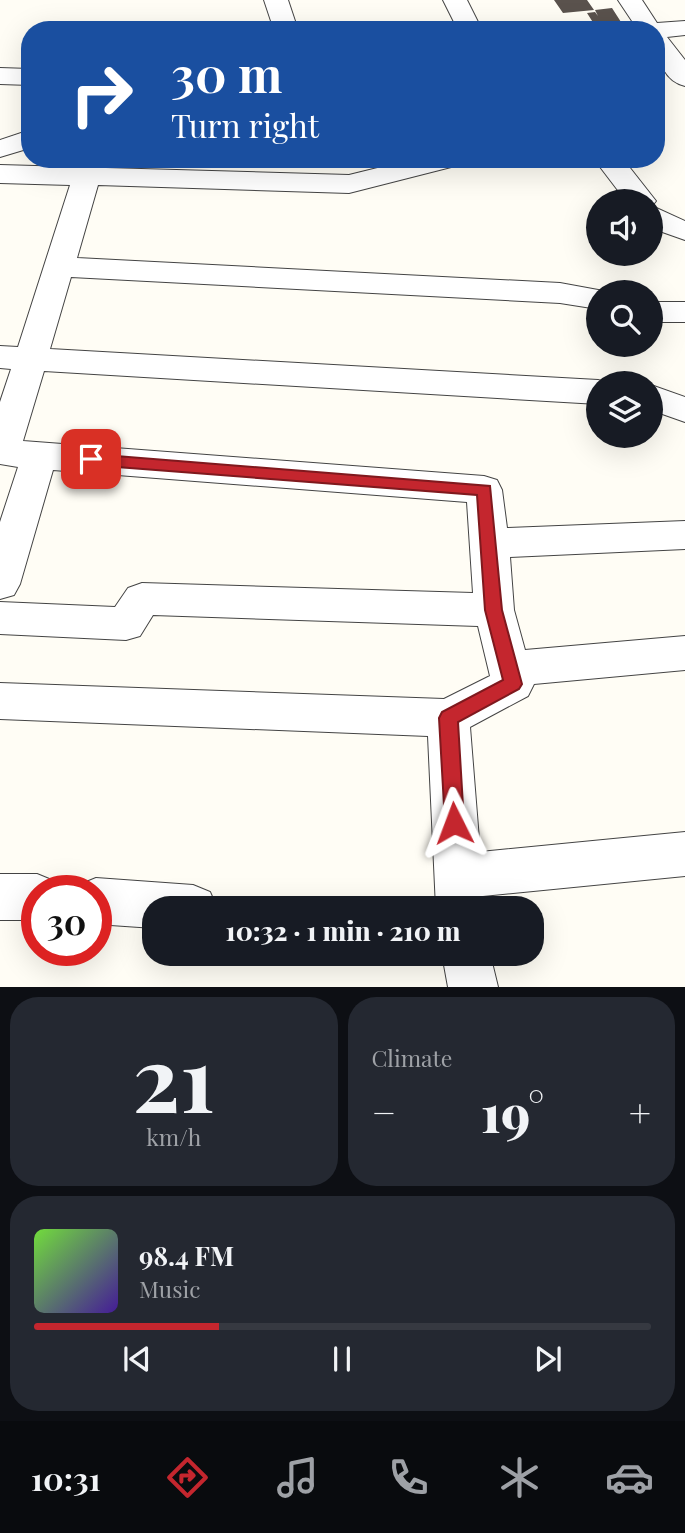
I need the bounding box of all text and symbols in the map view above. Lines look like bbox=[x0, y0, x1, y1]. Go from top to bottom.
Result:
text: 30 m bbox=[171, 40, 282, 105]
icon: right bbox=[56, 49, 147, 140]
text: Turn right bbox=[171, 103, 319, 146]
map controls bbox=[586, 189, 663, 448]
button: sound bbox=[586, 189, 663, 266]
button: search bbox=[586, 280, 663, 357]
button: layers bbox=[586, 371, 663, 448]
pin bbox=[61, 429, 121, 489]
icon: arrive bbox=[72, 440, 110, 478]
position arrow bbox=[417, 786, 491, 860]
speed limit sign: 30 bbox=[21, 875, 112, 966]
text: 10:32 · 1 min · 210 m bbox=[226, 913, 460, 948]
text: 21 bbox=[133, 1015, 215, 1136]
text: Climate bbox=[372, 1042, 452, 1073]
text: 19° bbox=[481, 1077, 544, 1146]
text: − bbox=[372, 1086, 396, 1137]
text: + bbox=[629, 1086, 651, 1137]
text: km/h bbox=[146, 1121, 201, 1152]
text: 98.4 FM bbox=[139, 1238, 234, 1273]
text: Music bbox=[139, 1273, 200, 1304]
icon: previous bbox=[118, 1340, 156, 1378]
icon: pause bbox=[323, 1340, 361, 1378]
icon: next bbox=[529, 1340, 567, 1378]
icon: directions bbox=[163, 1453, 212, 1502]
icon: music bbox=[273, 1453, 322, 1502]
icon: phone bbox=[384, 1453, 433, 1502]
icon: climate bbox=[495, 1453, 544, 1502]
icon: car bbox=[605, 1453, 654, 1502]
text: 10:31 bbox=[31, 1456, 101, 1499]

